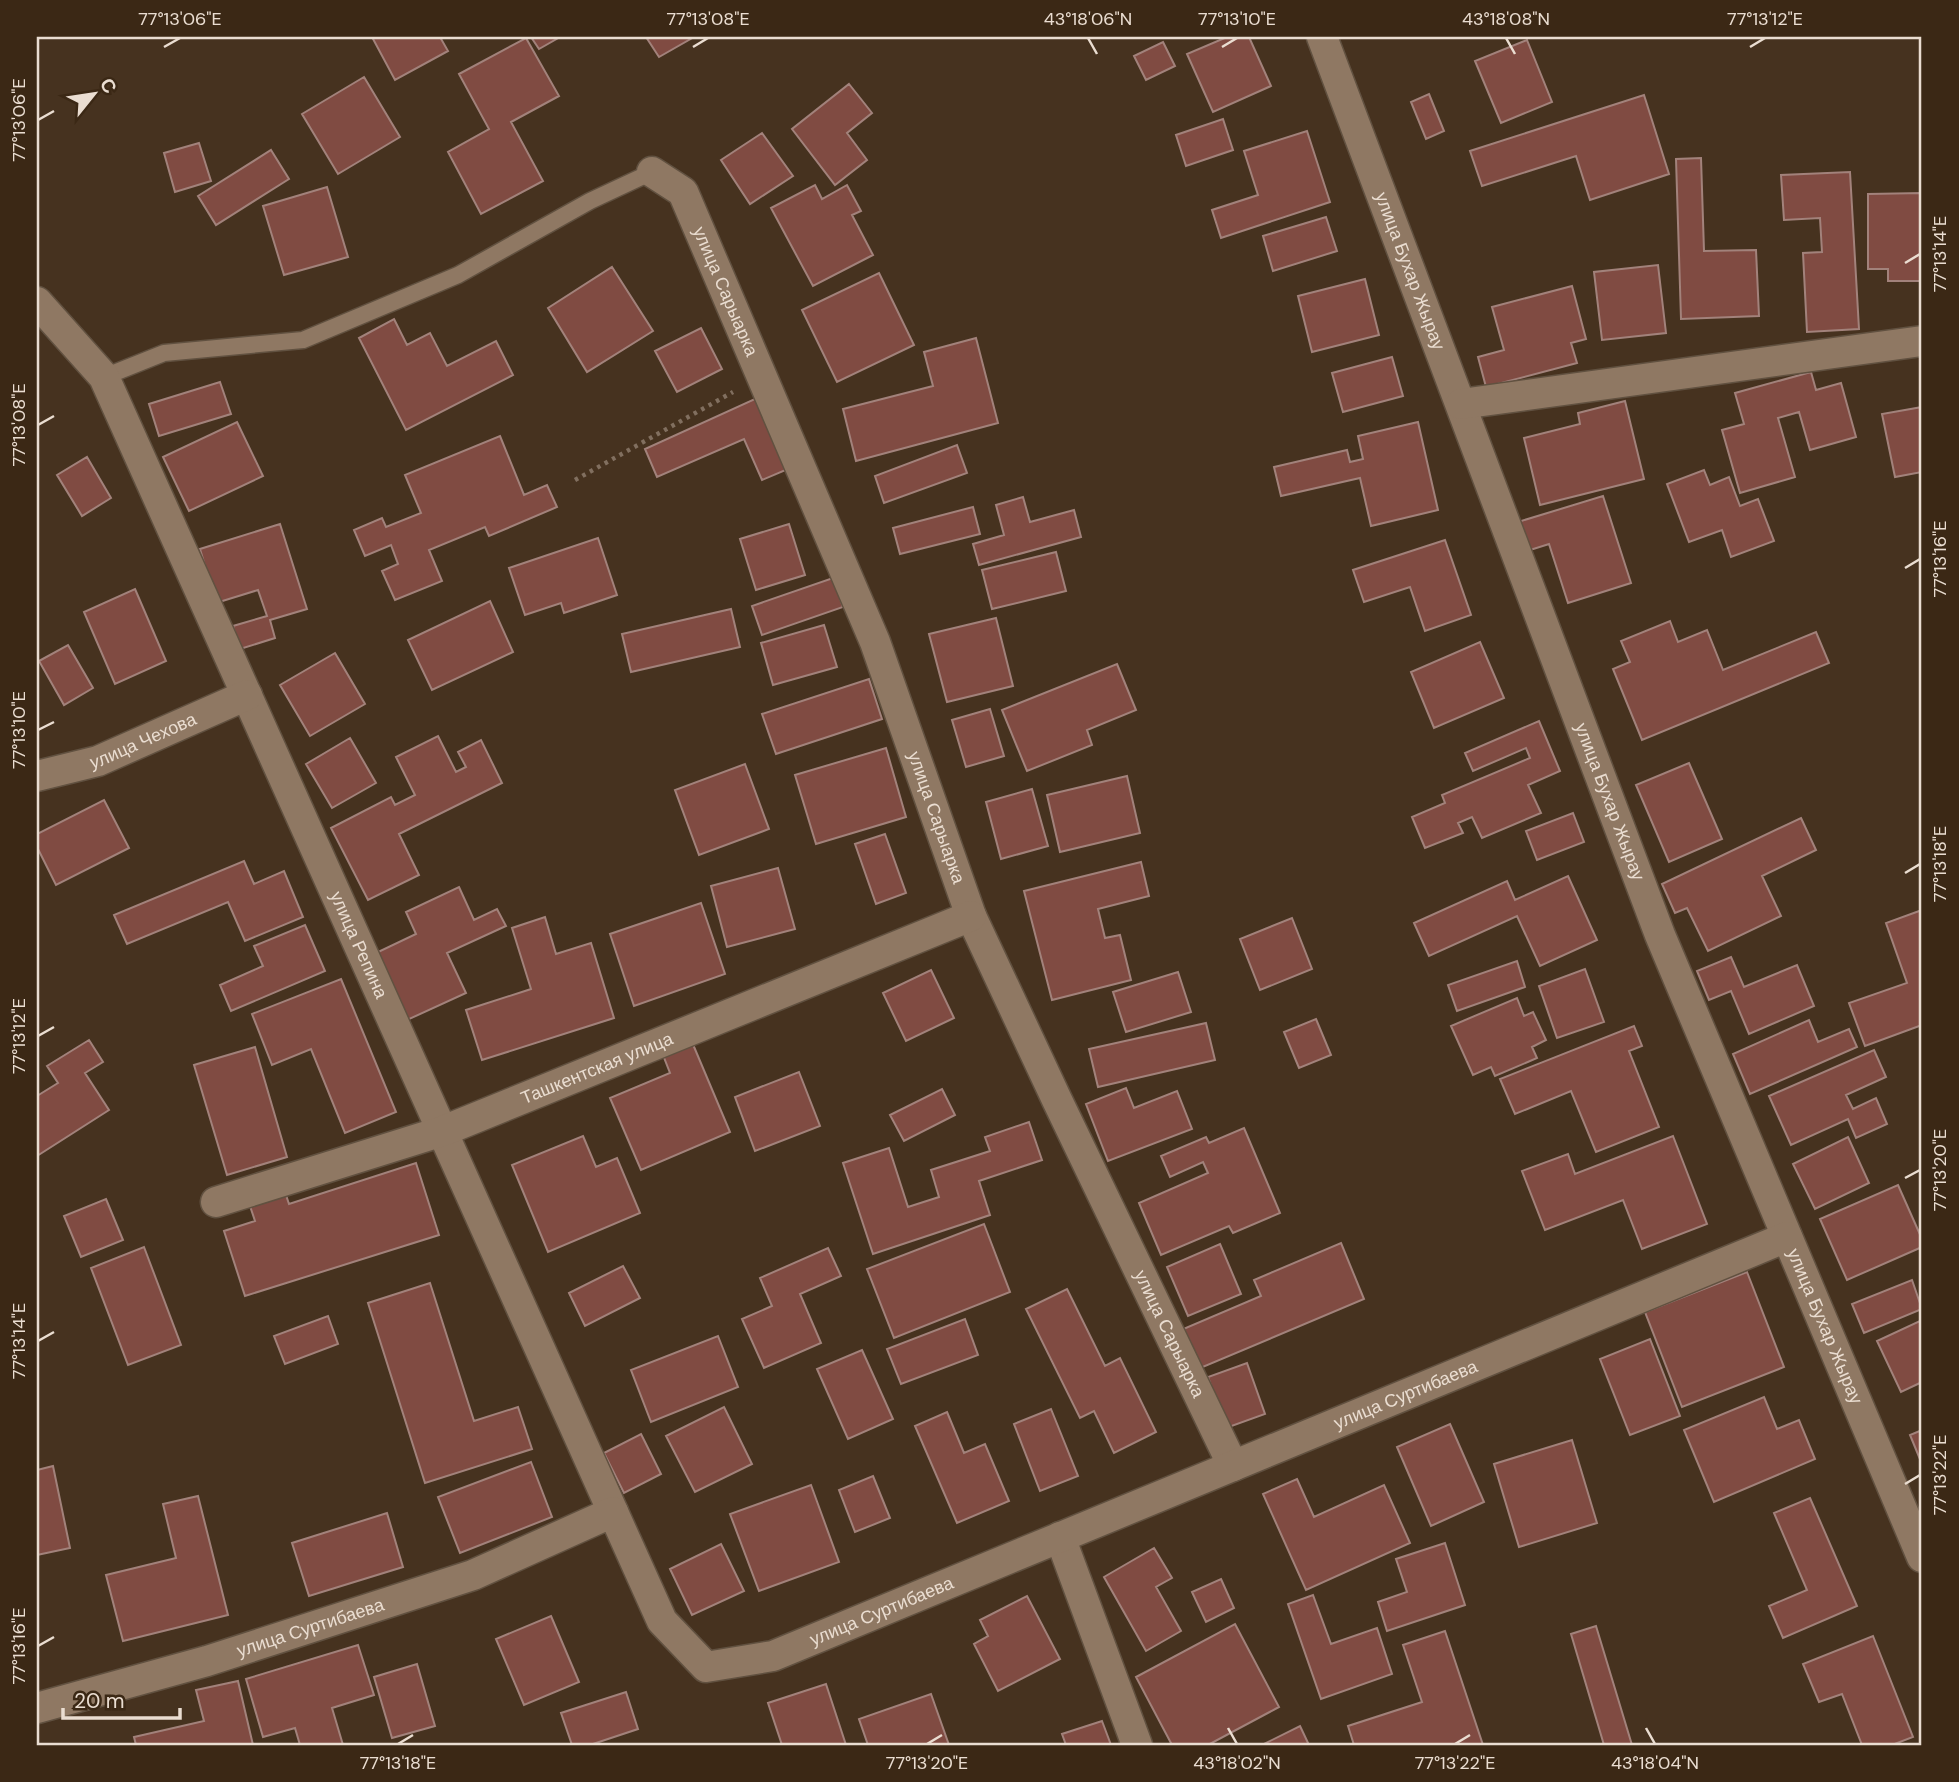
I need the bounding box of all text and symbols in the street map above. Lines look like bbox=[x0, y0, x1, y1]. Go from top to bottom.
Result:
text: 77°13'06"E bbox=[138, 7, 222, 31]
text: 77°13'08"E bbox=[666, 7, 750, 31]
text: 43°18'06"N bbox=[1044, 7, 1132, 31]
text: 77°13'10"E bbox=[1198, 7, 1276, 31]
text: 43°18'08"N bbox=[1462, 7, 1550, 31]
text: 77°13'12"E bbox=[1727, 7, 1803, 31]
north arrow bbox=[60, 60, 130, 130]
text: С bbox=[94, 74, 123, 98]
text: 77°13'06"E bbox=[7, 78, 31, 162]
street label: улица Бухар Жырау bbox=[1369, 189, 1451, 353]
text: 77°13'14"E bbox=[1928, 216, 1952, 292]
street label: улица Сарыарка bbox=[687, 223, 764, 361]
text: 77°13'08"E bbox=[7, 383, 31, 467]
text: 77°13'16"E bbox=[1928, 521, 1952, 597]
text: 77°13'10"E bbox=[7, 691, 31, 769]
street label: улица Чехова bbox=[87, 707, 201, 775]
street label: улица Бухар Жырау bbox=[1569, 719, 1650, 884]
street label: улица Сарыарка bbox=[902, 748, 971, 888]
text: 77°13'18"E bbox=[1928, 826, 1952, 902]
street label: улица Репина bbox=[324, 887, 394, 1003]
text: 77°13'12"E bbox=[7, 998, 31, 1074]
street label: Ташкентская улица bbox=[517, 1026, 677, 1110]
text: 77°13'20"E bbox=[1928, 1129, 1952, 1211]
street label: улица Бухар Жырау bbox=[1781, 1245, 1868, 1408]
street label: улица Сарыарка bbox=[1129, 1266, 1211, 1402]
text: 77°13'14"E bbox=[7, 1303, 31, 1379]
street label: улица Суртибаева bbox=[1330, 1354, 1482, 1435]
text: 77°13'22"E bbox=[1928, 1435, 1952, 1515]
street label: улица Суртибаева bbox=[806, 1570, 958, 1652]
street label: улица Суртибаева bbox=[234, 1592, 388, 1663]
text: 77°13'16"E bbox=[7, 1608, 31, 1684]
scale bar bbox=[63, 1677, 180, 1721]
text: 20 m bbox=[74, 1687, 125, 1715]
text: 77°13'18"E bbox=[360, 1751, 436, 1775]
text: 77°13'20"E bbox=[886, 1751, 968, 1775]
text: 43°18'02"N bbox=[1193, 1751, 1281, 1775]
text: 77°13'22"E bbox=[1415, 1751, 1495, 1775]
text: 43°18'04"N bbox=[1611, 1751, 1699, 1775]

